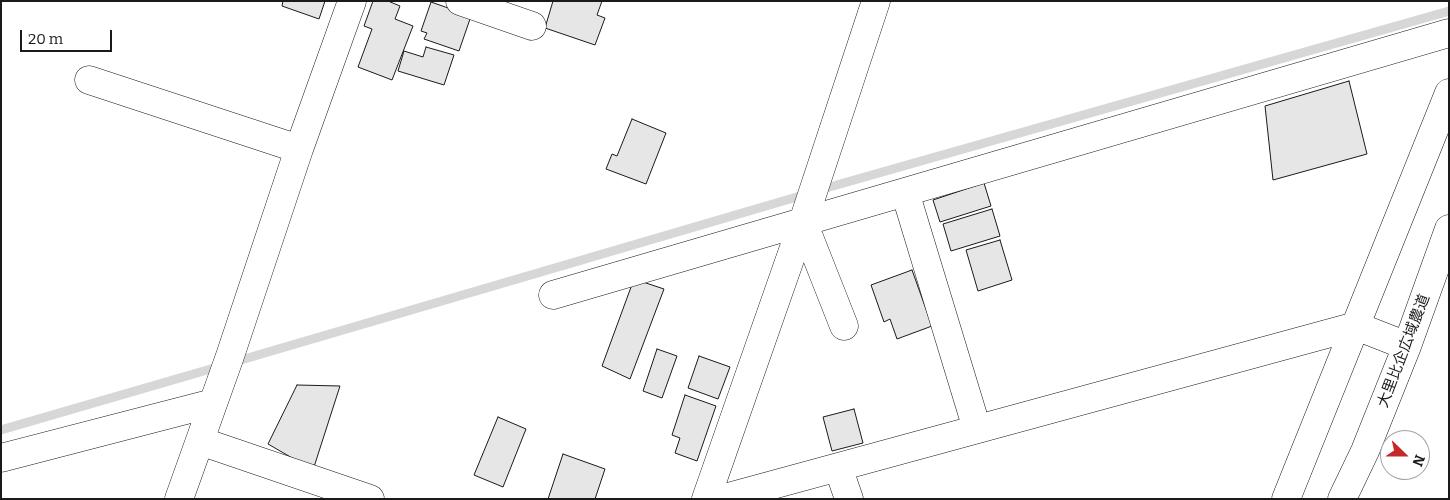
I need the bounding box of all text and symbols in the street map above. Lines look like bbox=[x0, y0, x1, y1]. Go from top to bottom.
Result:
scale bar bbox=[22, 20, 115, 52]
text: 20 m bbox=[28, 30, 63, 48]
street label: 大里比企広域農道 bbox=[1374, 292, 1434, 410]
north arrow bbox=[1380, 430, 1430, 480]
text: N bbox=[1409, 452, 1428, 469]

